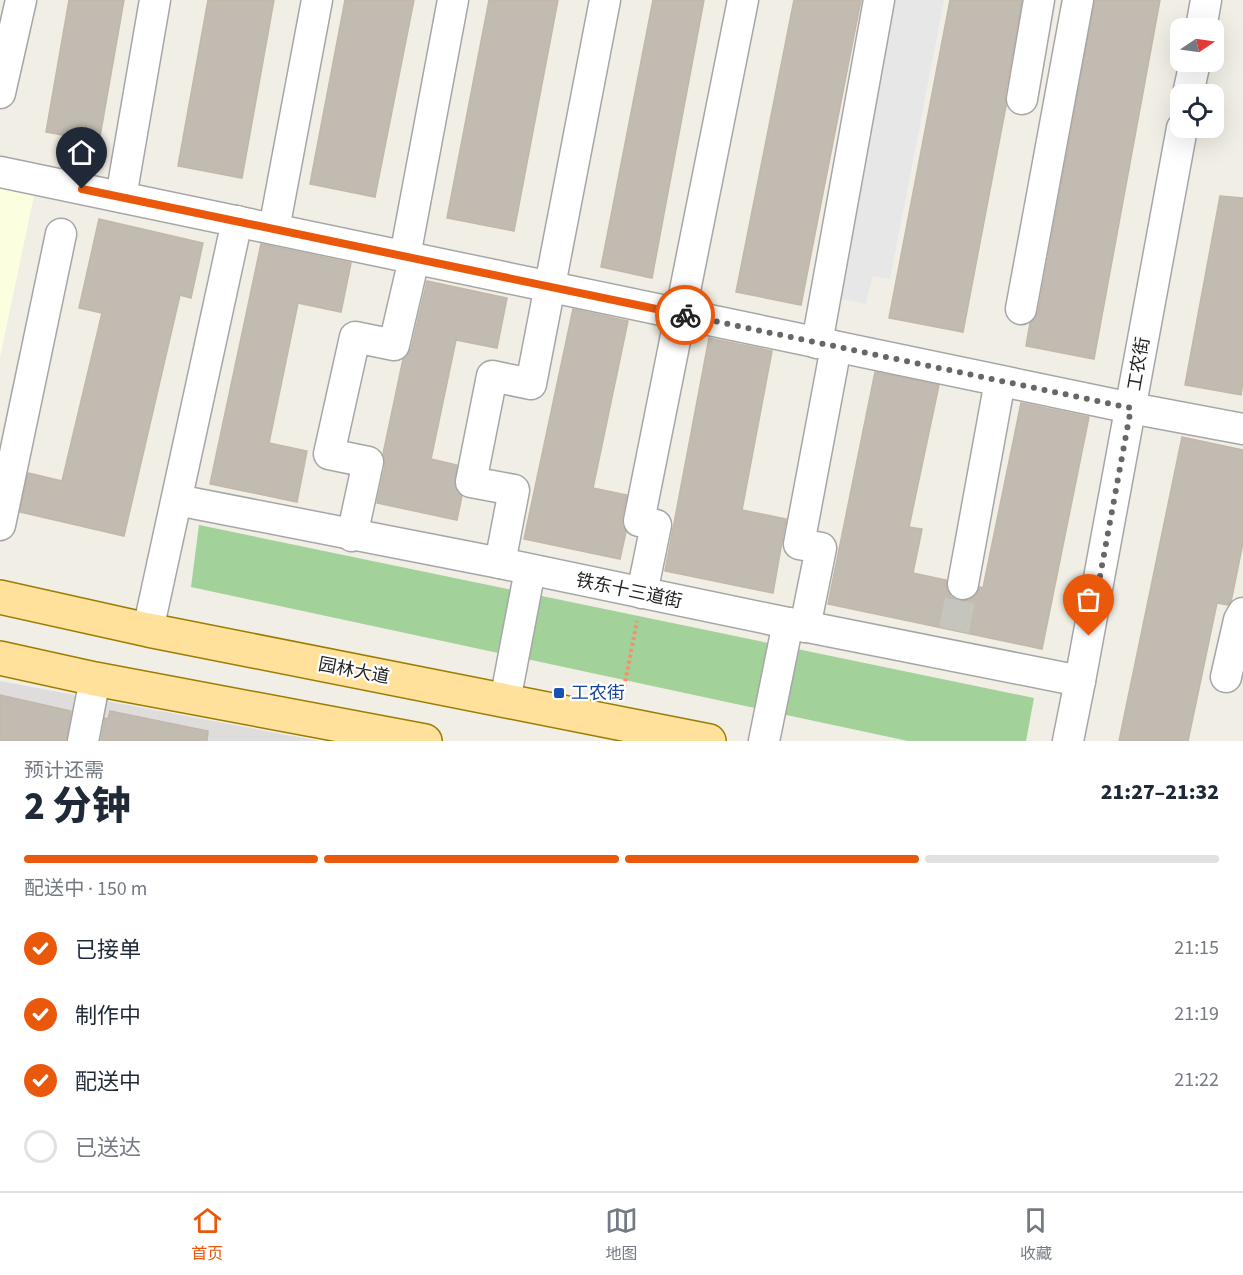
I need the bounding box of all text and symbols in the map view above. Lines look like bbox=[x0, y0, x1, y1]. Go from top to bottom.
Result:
north arrow bbox=[1170, 18, 1224, 72]
map controls bbox=[1170, 18, 1224, 138]
button: locate bbox=[1170, 84, 1224, 138]
pin bbox=[56, 127, 107, 189]
icon: home bbox=[65, 136, 98, 169]
courier bbox=[655, 285, 715, 345]
icon: bike bbox=[669, 299, 702, 332]
street label: 工农街 bbox=[1122, 335, 1156, 393]
street label: 铁东十三道街 bbox=[574, 568, 684, 614]
pin bbox=[1063, 574, 1114, 636]
icon: bag bbox=[1072, 583, 1105, 616]
street label: 园林大道 bbox=[316, 652, 392, 690]
place label: 工农街 bbox=[571, 681, 625, 706]
marker: 工农街 bbox=[552, 686, 566, 700]
text: 预计还需 bbox=[24, 757, 104, 785]
text: 21:27–21:32 bbox=[1101, 776, 1219, 808]
text: 2 分钟 bbox=[24, 779, 131, 835]
text: 配送中 · 150 m bbox=[24, 875, 147, 903]
icon: check bbox=[24, 932, 57, 965]
text: 已接单 bbox=[75, 934, 141, 966]
text: 21:15 bbox=[1174, 934, 1219, 962]
icon: check bbox=[24, 998, 57, 1031]
text: 制作中 bbox=[75, 1000, 141, 1032]
text: 21:19 bbox=[1174, 1000, 1219, 1028]
icon: check bbox=[24, 1064, 57, 1097]
text: 配送中 bbox=[75, 1066, 141, 1098]
text: 21:22 bbox=[1174, 1066, 1219, 1094]
text: 已送达 bbox=[75, 1132, 141, 1164]
tab: 首页 bbox=[191, 1204, 224, 1265]
tab: 地图 bbox=[605, 1204, 638, 1265]
tab: 收藏 bbox=[1019, 1204, 1052, 1265]

